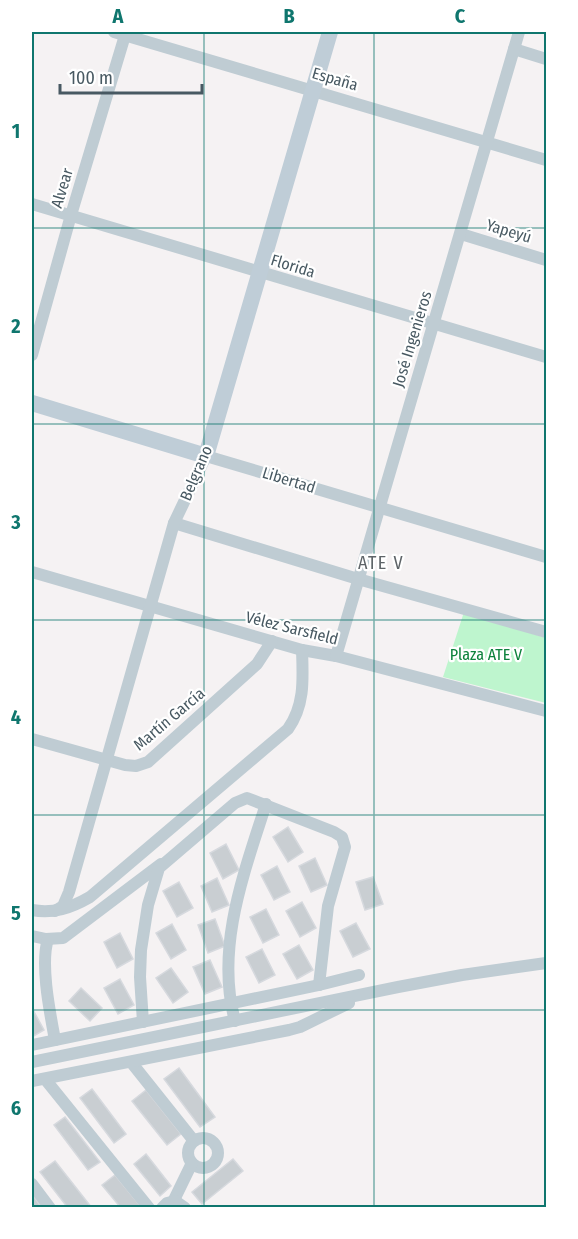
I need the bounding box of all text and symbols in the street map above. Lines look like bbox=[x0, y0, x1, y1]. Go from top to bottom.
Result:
text: A bbox=[112, 4, 125, 28]
text: B bbox=[283, 4, 295, 28]
text: C bbox=[455, 4, 466, 28]
scale bar bbox=[60, 57, 202, 95]
street label: España bbox=[310, 63, 360, 95]
text: 100 m bbox=[69, 67, 113, 89]
text: 1 bbox=[12, 119, 20, 143]
street label: Alvear bbox=[47, 165, 77, 210]
street label: Yapeyú bbox=[484, 215, 534, 247]
street label: Florida bbox=[268, 250, 318, 282]
street label: José Ingenieros bbox=[388, 288, 436, 390]
text: 2 bbox=[10, 314, 21, 338]
street label: Belgrano bbox=[176, 443, 216, 503]
street label: Libertad bbox=[260, 463, 318, 497]
text: 3 bbox=[10, 510, 21, 534]
district label: ATE V bbox=[358, 552, 404, 574]
street label: Vélez Sarsfield bbox=[244, 607, 340, 649]
park label: Plaza ATE V bbox=[450, 645, 523, 664]
street label: Martín García bbox=[130, 684, 209, 754]
text: 4 bbox=[11, 705, 21, 729]
text: 5 bbox=[11, 901, 21, 925]
text: 6 bbox=[11, 1096, 21, 1120]

